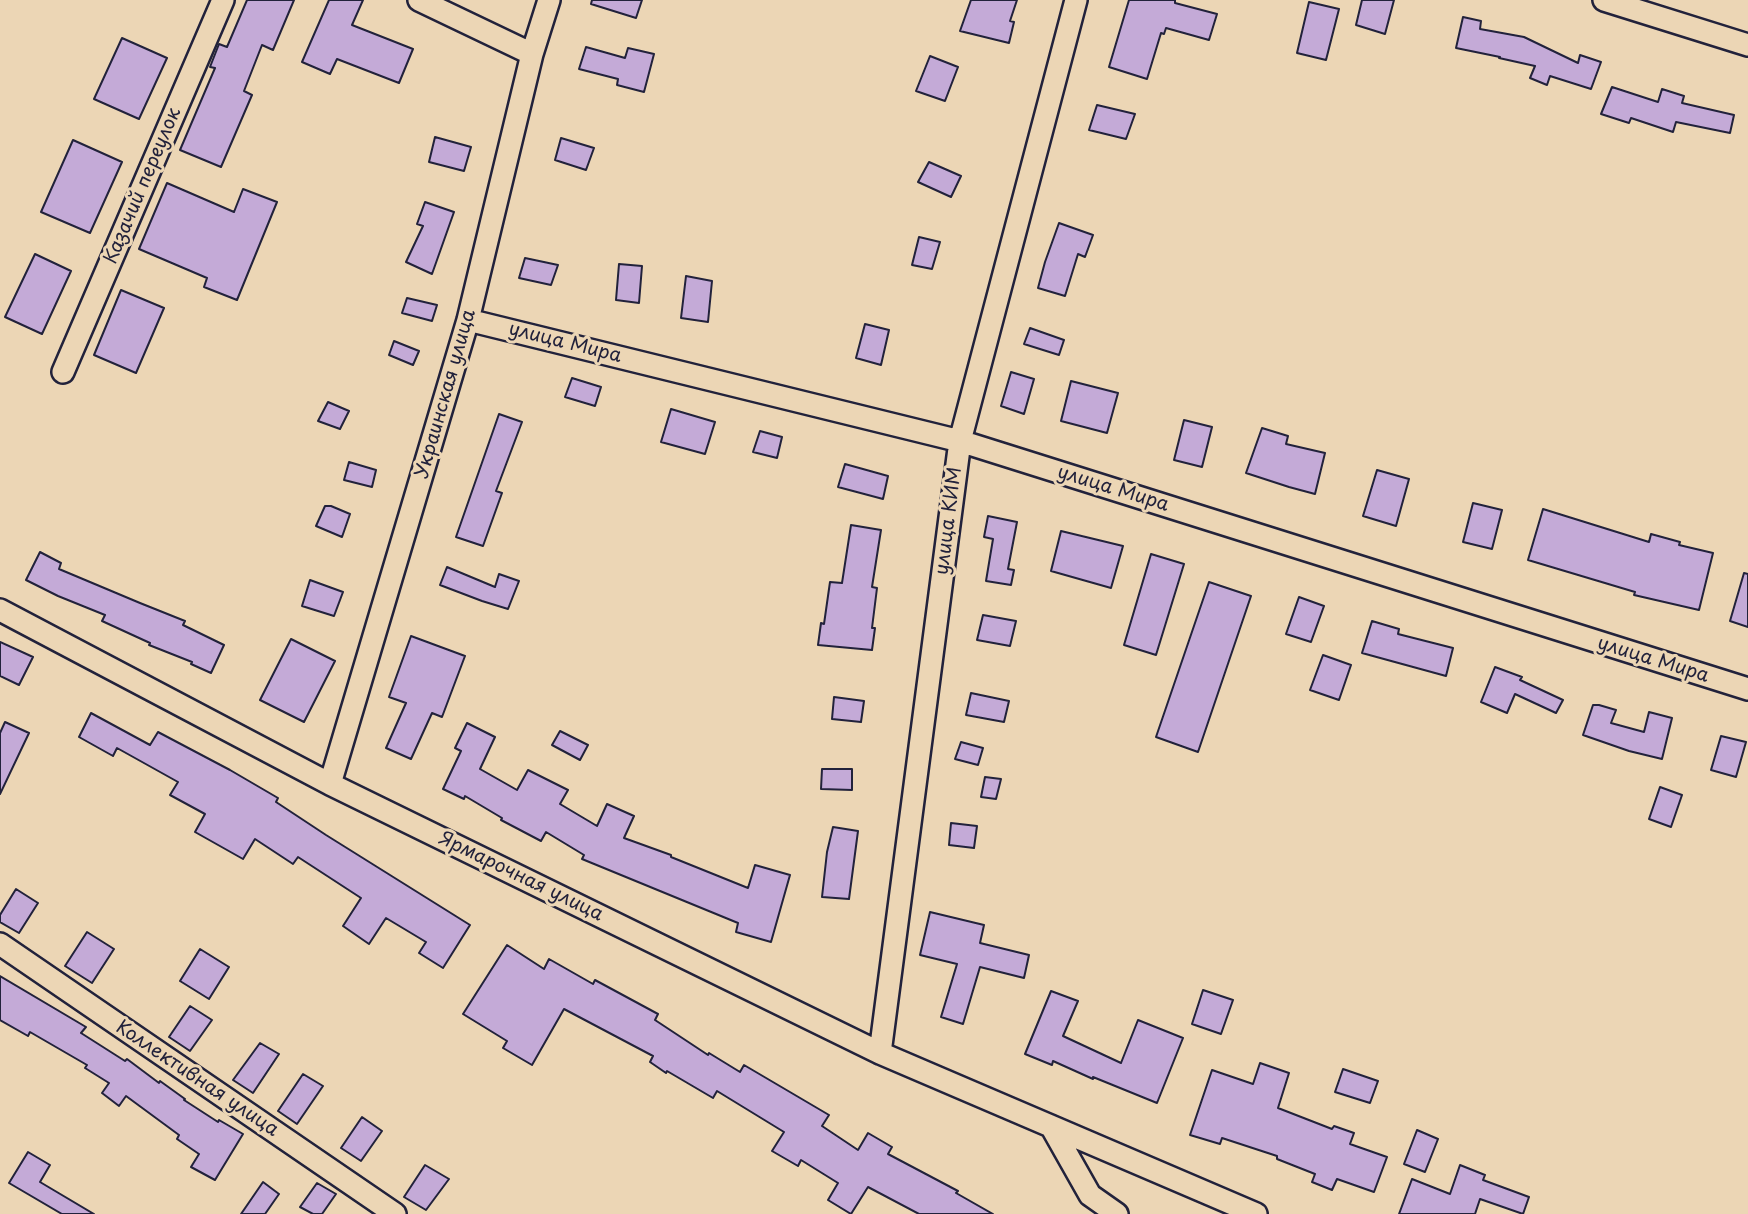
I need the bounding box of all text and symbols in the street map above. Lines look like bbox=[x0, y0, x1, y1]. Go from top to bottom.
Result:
street label: Казачий переулок bbox=[100, 104, 186, 268]
street label: Украинская улица bbox=[411, 307, 481, 481]
street label: улица Мира bbox=[506, 318, 624, 368]
street label: улица Мира bbox=[1054, 461, 1172, 517]
street label: улица КИМ bbox=[931, 466, 967, 576]
street label: улица Мира bbox=[1594, 632, 1712, 688]
street label: Ярмарочная улица bbox=[435, 827, 607, 927]
street label: Коллективная улица bbox=[111, 1016, 283, 1142]

